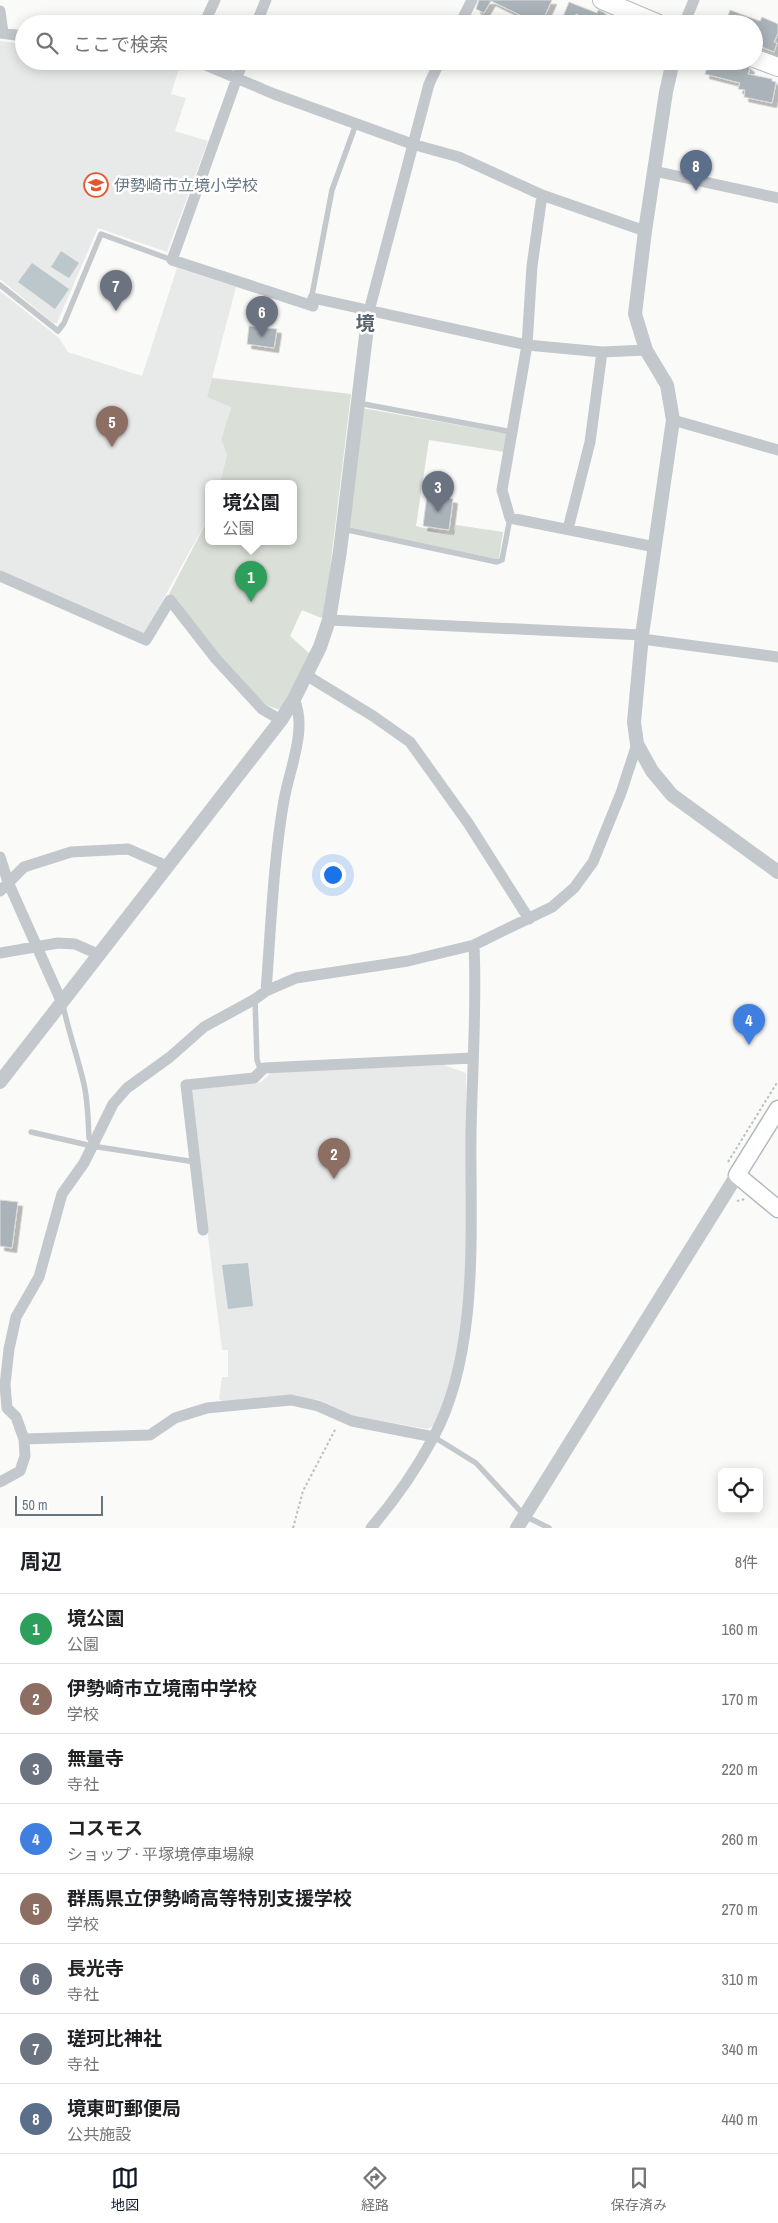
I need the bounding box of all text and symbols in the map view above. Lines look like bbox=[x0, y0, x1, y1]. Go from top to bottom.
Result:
search box bbox=[15, 15, 763, 70]
icon: search bbox=[33, 29, 61, 57]
text: ここで検索 bbox=[73, 31, 168, 57]
pin: 8 bbox=[680, 150, 712, 191]
school or university icon: 伊勢崎市立境小学校 bbox=[83, 172, 109, 198]
place label: 伊勢崎市立境小学校 bbox=[114, 174, 258, 196]
pin: 7 bbox=[100, 270, 132, 311]
pin: 6 bbox=[246, 296, 278, 337]
district label: 境 bbox=[355, 310, 375, 336]
pin: 5 bbox=[96, 406, 128, 447]
pin: 3 bbox=[422, 471, 454, 512]
popup bbox=[205, 480, 297, 545]
text: 境公園 bbox=[222, 489, 280, 515]
text: 公園 bbox=[222, 517, 255, 539]
pin: 1 bbox=[235, 561, 267, 602]
your location bbox=[320, 862, 346, 888]
pin: 4 bbox=[733, 1004, 765, 1045]
pin: 2 bbox=[318, 1138, 350, 1179]
map controls bbox=[718, 1468, 763, 1513]
button: locate bbox=[718, 1468, 763, 1513]
scale bar bbox=[15, 1493, 102, 1516]
text: 50 m bbox=[22, 1496, 48, 1514]
text: 周辺 bbox=[20, 1547, 62, 1576]
text: 8件 bbox=[735, 1551, 758, 1573]
text: 境公園 bbox=[67, 1605, 124, 1631]
text: 1 bbox=[32, 1618, 40, 1640]
text: 160 m bbox=[722, 1618, 758, 1640]
text: 公園 bbox=[67, 1633, 99, 1655]
text: 伊勢崎市立境南中学校 bbox=[67, 1675, 257, 1701]
text: 2 bbox=[32, 1688, 40, 1710]
text: 170 m bbox=[722, 1688, 758, 1710]
text: 学校 bbox=[67, 1703, 99, 1725]
text: 無量寺 bbox=[67, 1745, 124, 1771]
text: 3 bbox=[32, 1758, 40, 1780]
text: 220 m bbox=[722, 1758, 758, 1780]
text: 寺社 bbox=[67, 1773, 99, 1795]
text: コスモス bbox=[67, 1815, 143, 1841]
text: 4 bbox=[32, 1828, 40, 1850]
text: 260 m bbox=[722, 1828, 758, 1850]
text: ショップ · 平塚境停車場線 bbox=[67, 1843, 254, 1865]
text: 群馬県立伊勢崎高等特別支援学校 bbox=[67, 1885, 352, 1911]
text: 5 bbox=[32, 1898, 40, 1920]
text: 270 m bbox=[722, 1898, 758, 1920]
text: 学校 bbox=[67, 1913, 99, 1935]
text: 長光寺 bbox=[67, 1955, 124, 1981]
text: 6 bbox=[32, 1968, 40, 1990]
text: 310 m bbox=[722, 1968, 758, 1990]
text: 寺社 bbox=[67, 1983, 99, 2005]
text: 瑳珂比神社 bbox=[67, 2025, 162, 2051]
text: 7 bbox=[32, 2038, 40, 2060]
text: 340 m bbox=[722, 2038, 758, 2060]
text: 寺社 bbox=[67, 2053, 99, 2075]
text: 境東町郵便局 bbox=[67, 2095, 181, 2121]
text: 8 bbox=[32, 2108, 40, 2130]
text: 440 m bbox=[722, 2108, 758, 2130]
text: 公共施設 bbox=[67, 2123, 131, 2145]
tab: 地図 bbox=[111, 2164, 139, 2214]
tab: 経路 bbox=[361, 2164, 389, 2214]
tab: 保存済み bbox=[611, 2164, 667, 2214]

